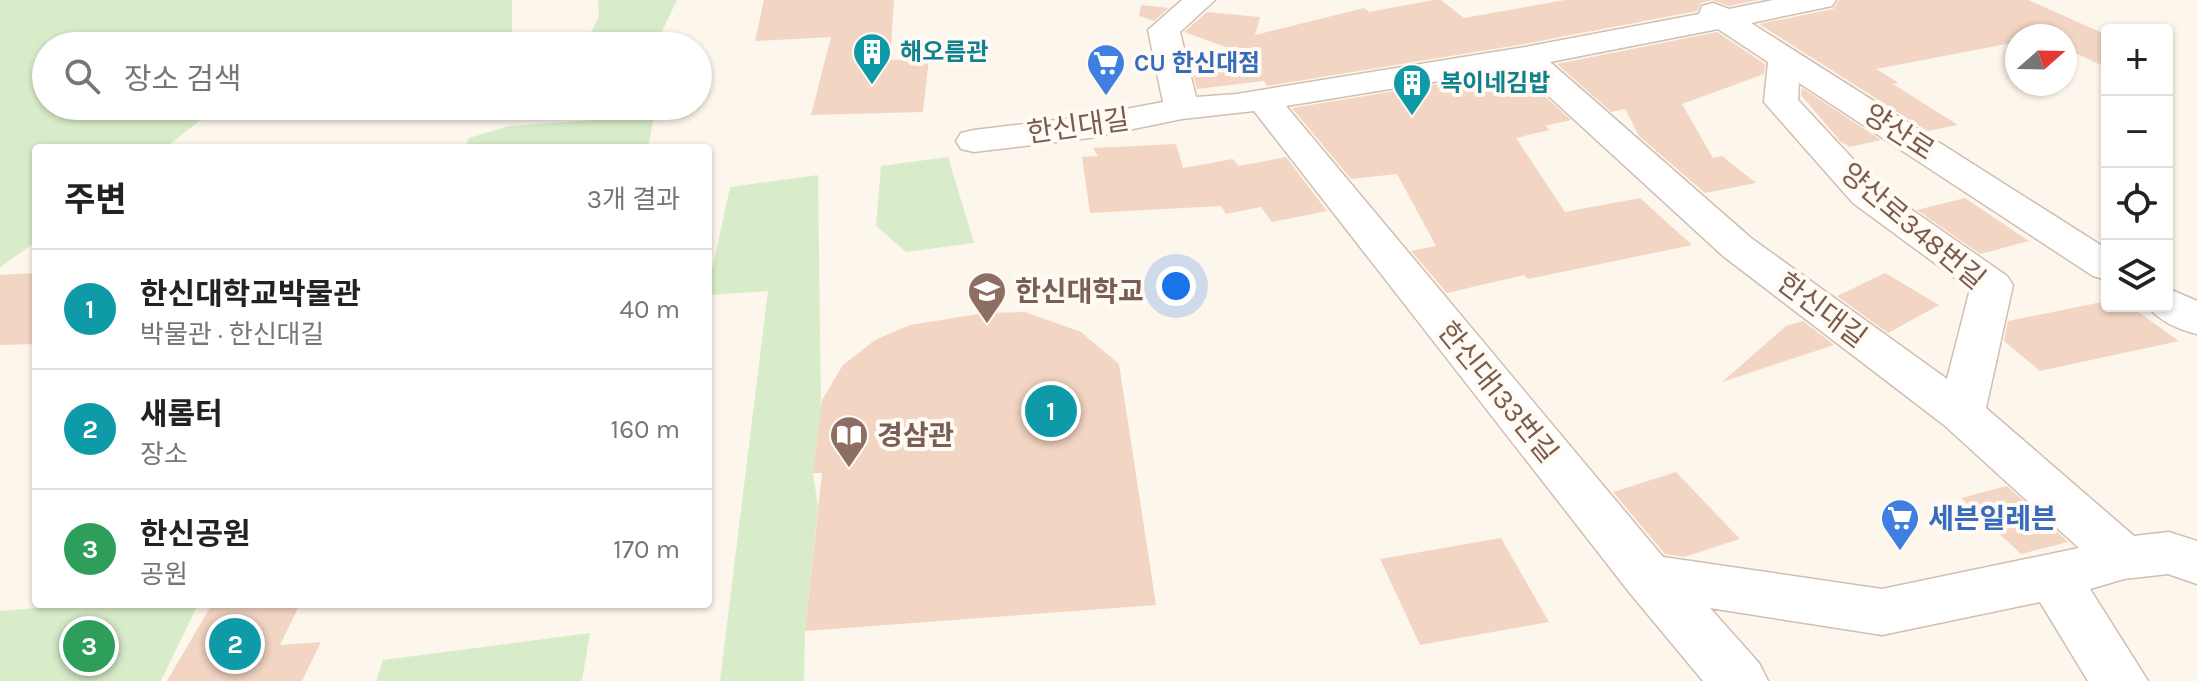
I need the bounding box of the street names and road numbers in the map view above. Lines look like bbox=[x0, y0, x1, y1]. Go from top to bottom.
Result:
street label: 양산로 bbox=[1858, 97, 1940, 167]
street label: 한신대길 bbox=[1025, 102, 1131, 150]
street label: 양산로348번길 bbox=[1834, 156, 1992, 296]
street label: 한신대길 bbox=[1771, 266, 1873, 354]
street label: 한신대133번길 bbox=[1431, 315, 1565, 469]

